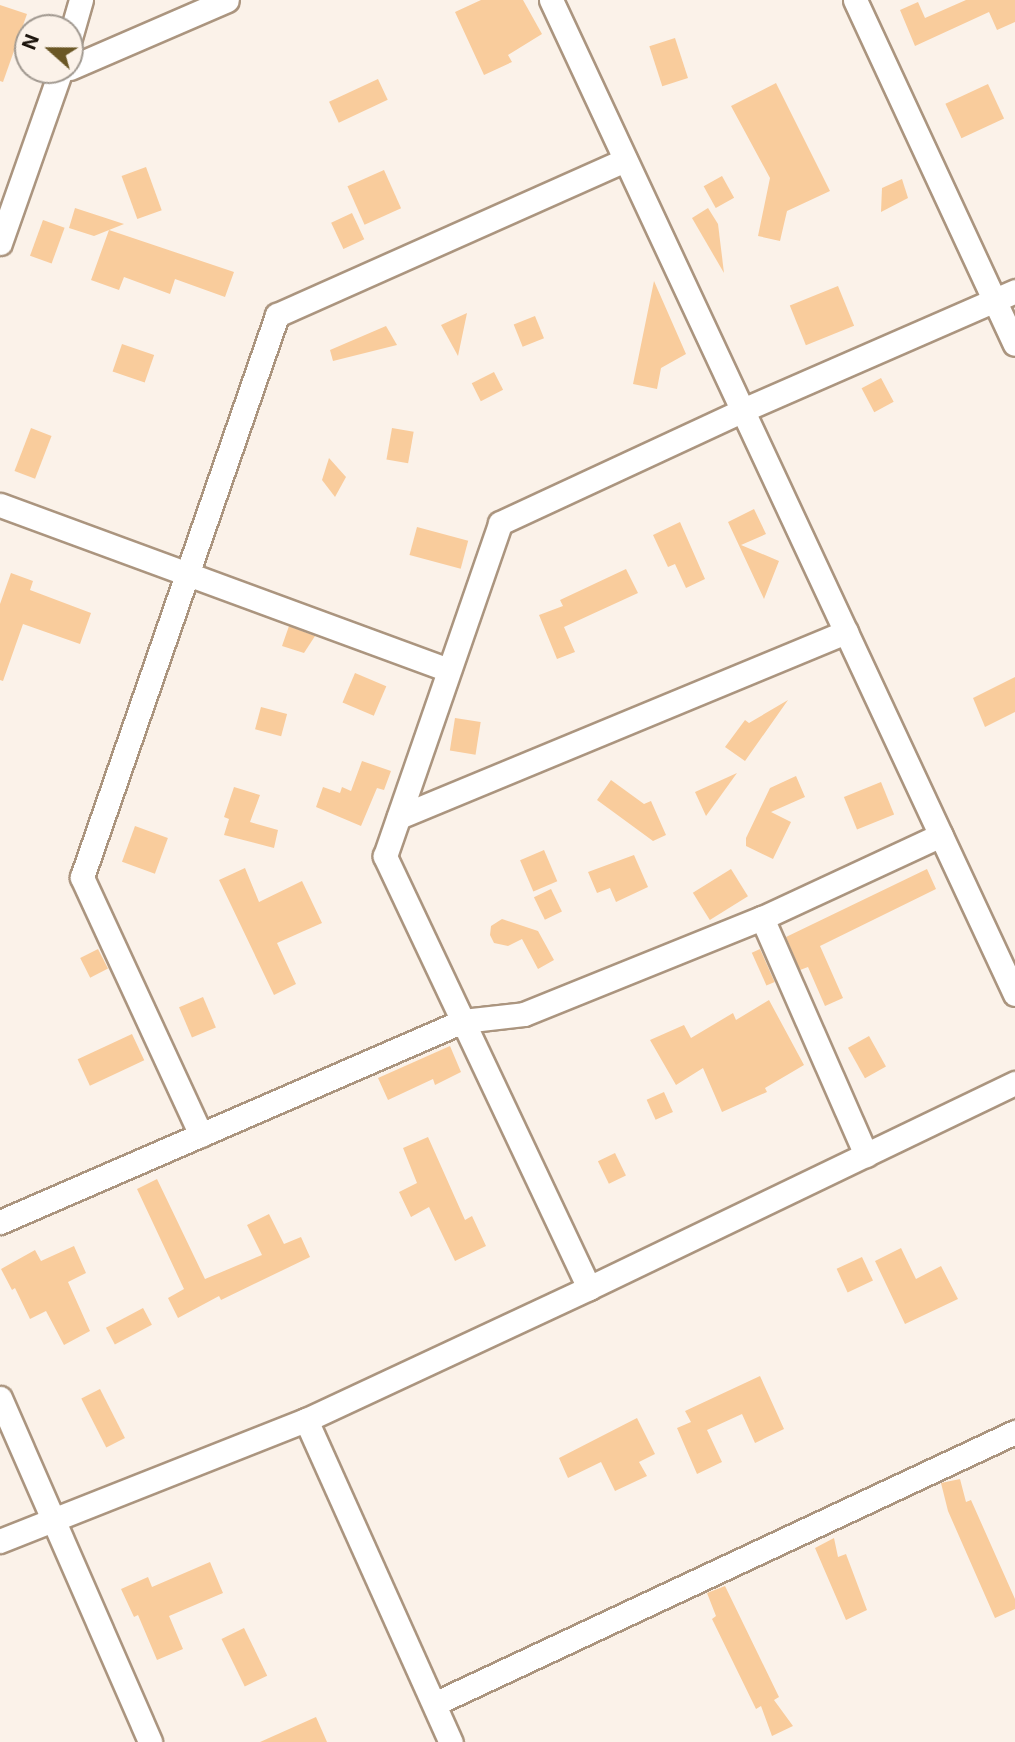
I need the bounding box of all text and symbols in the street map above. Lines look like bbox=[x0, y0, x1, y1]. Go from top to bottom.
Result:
north arrow bbox=[14, 14, 84, 84]
text: N bbox=[17, 31, 44, 53]

